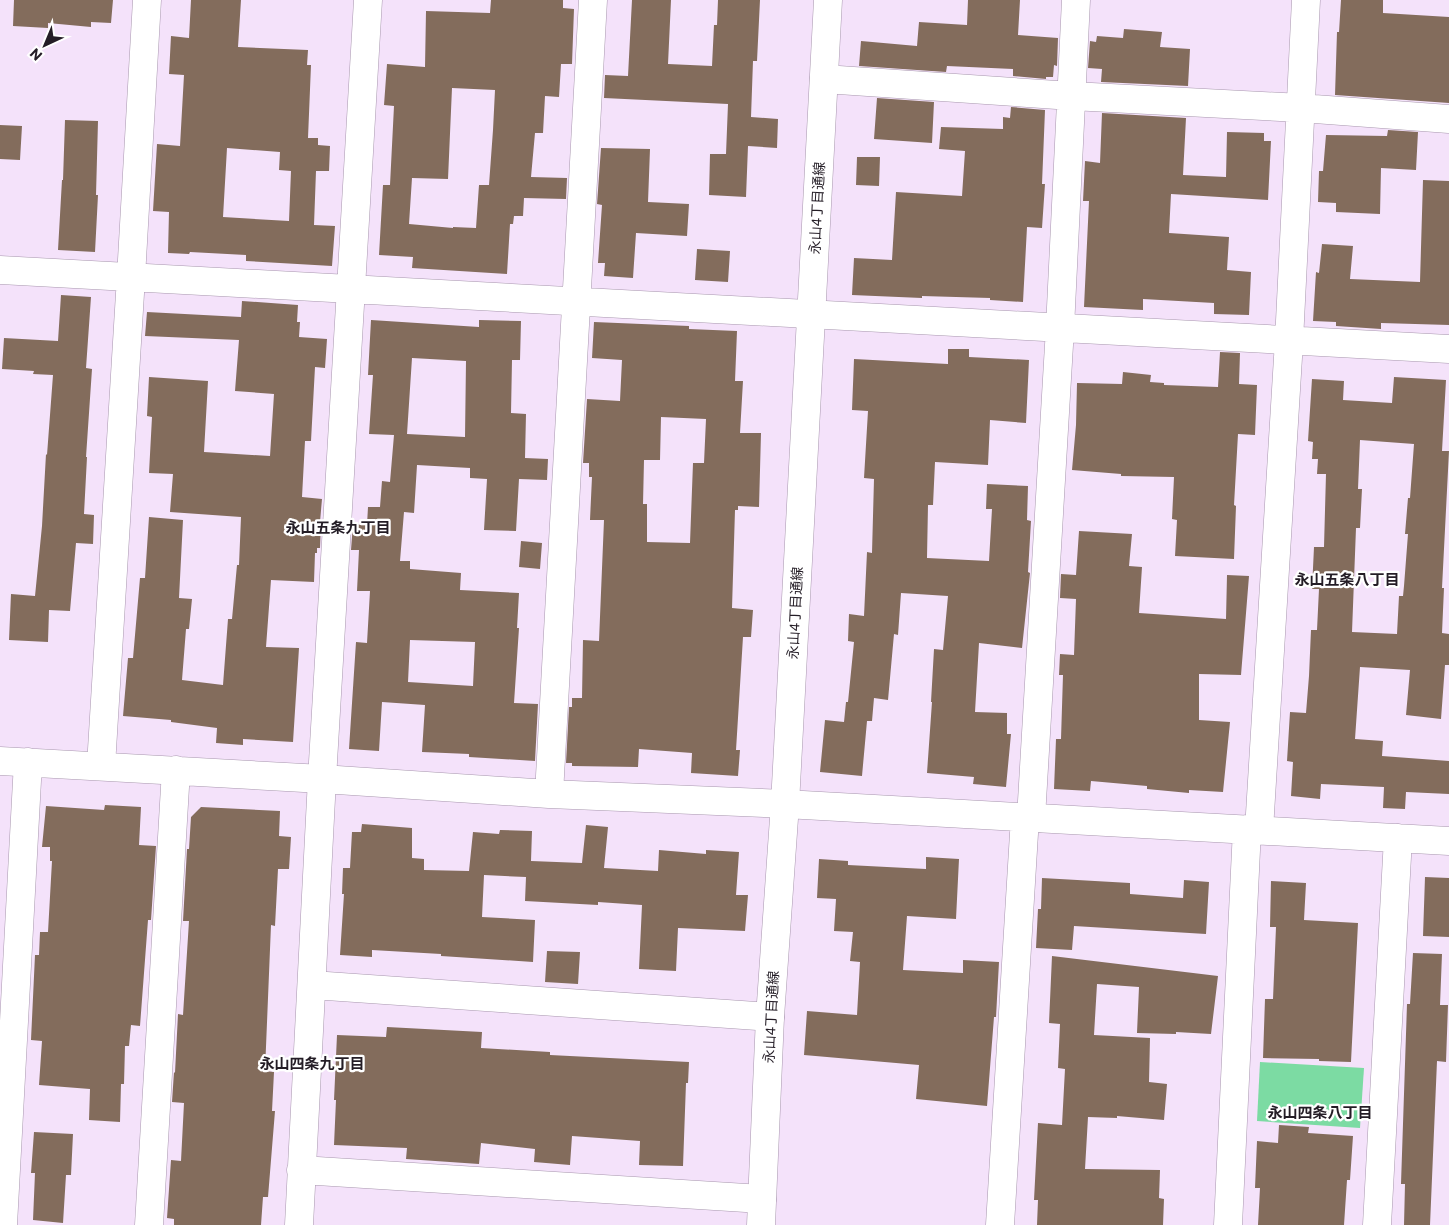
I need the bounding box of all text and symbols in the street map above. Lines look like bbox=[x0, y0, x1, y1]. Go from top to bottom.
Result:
north arrow bbox=[20, 20, 70, 70]
text: N bbox=[26, 45, 45, 64]
street label: 永山4丁目通線 bbox=[806, 161, 827, 255]
district label: 永山五条九丁目 bbox=[285, 518, 391, 536]
street label: 永山4丁目通線 bbox=[784, 566, 805, 660]
district label: 永山五条八丁目 bbox=[1294, 570, 1400, 588]
street label: 永山4丁目通線 bbox=[760, 970, 781, 1064]
district label: 永山四条九丁目 bbox=[259, 1054, 365, 1072]
district label: 永山四条八丁目 bbox=[1267, 1103, 1373, 1121]

